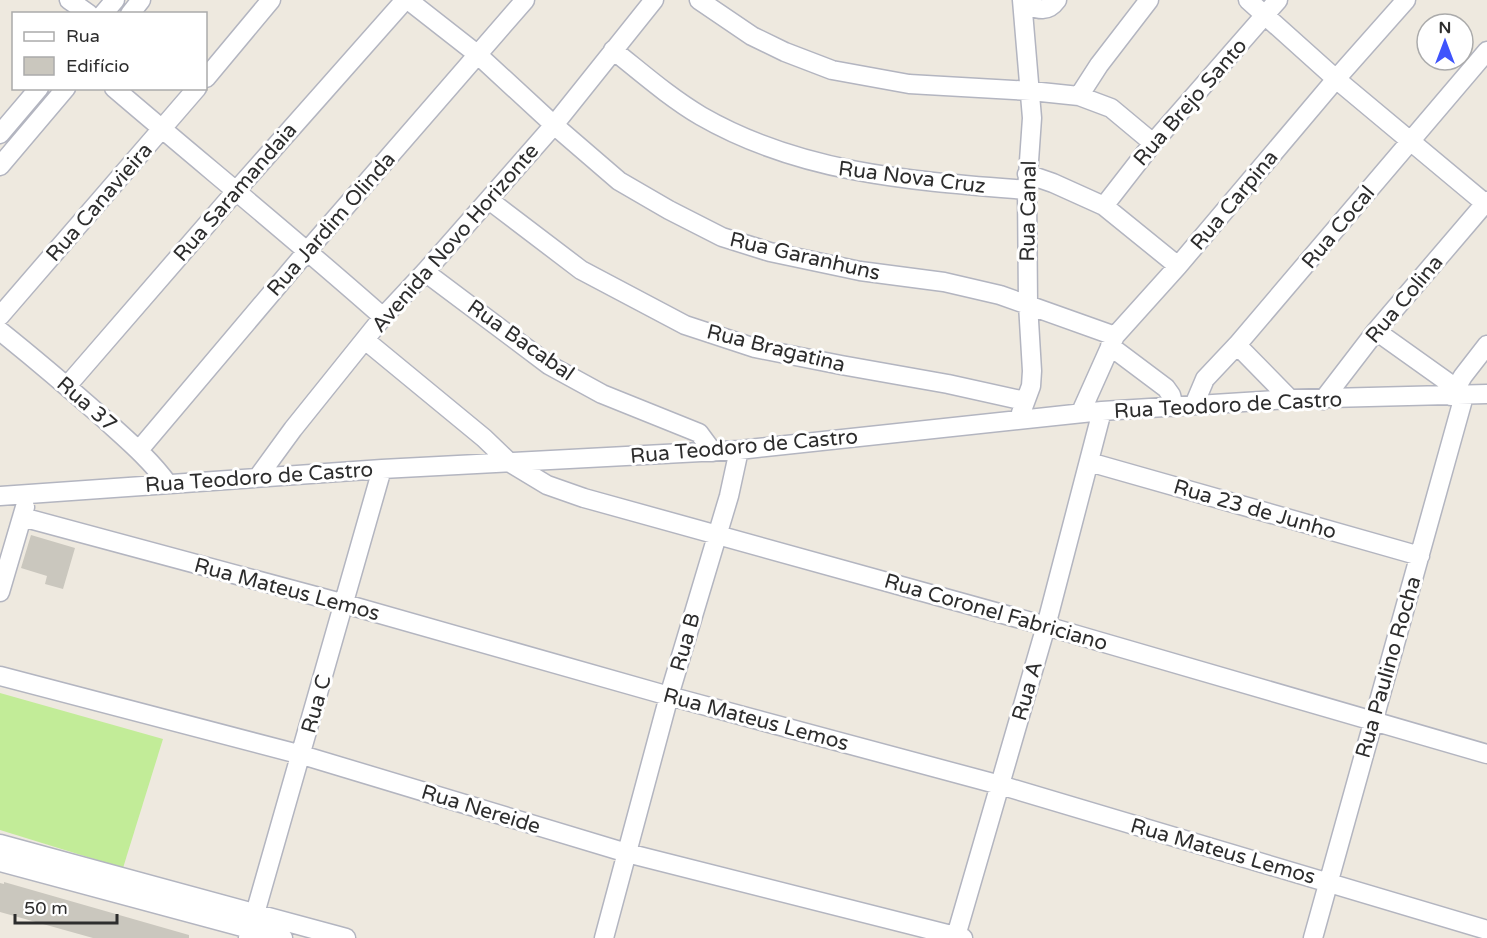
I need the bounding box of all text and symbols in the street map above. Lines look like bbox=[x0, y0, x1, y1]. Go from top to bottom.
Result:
legend bbox=[12, 12, 207, 90]
north arrow bbox=[1415, 12, 1475, 72]
text: N bbox=[1439, 18, 1451, 38]
text: Rua bbox=[66, 25, 100, 47]
street label: Rua Brejo Santo bbox=[1128, 34, 1252, 171]
text: Edifício bbox=[66, 55, 130, 77]
street label: Rua Saramandaia bbox=[168, 118, 302, 267]
street label: Rua Canavieira bbox=[41, 138, 158, 267]
street label: Avenida Novo Horizonte bbox=[367, 139, 544, 338]
street label: Rua Carpina bbox=[1185, 145, 1283, 255]
street label: Rua Jardim Olinda bbox=[262, 147, 401, 301]
street label: Rua Nova Cruz bbox=[837, 156, 987, 199]
street label: Rua Canal bbox=[1015, 160, 1042, 262]
street label: Rua Cocal bbox=[1297, 181, 1380, 274]
street label: Rua Garanhuns bbox=[727, 227, 883, 286]
street label: Rua Colina bbox=[1360, 250, 1448, 348]
street label: Rua Bacabal bbox=[462, 294, 579, 386]
street label: Rua Bragatina bbox=[704, 319, 848, 378]
street label: Rua 37 bbox=[52, 372, 122, 437]
street label: Rua Teodoro de Castro bbox=[1113, 387, 1343, 424]
street label: Rua Teodoro de Castro bbox=[629, 424, 859, 469]
street label: Rua Teodoro de Castro bbox=[144, 457, 374, 498]
street label: Rua 23 de Junho bbox=[1170, 474, 1339, 545]
street label: Rua Mateus Lemos bbox=[191, 553, 382, 626]
street label: Rua Coronel Fabriciano bbox=[881, 569, 1110, 656]
street label: Rua Paulino Rocha bbox=[1351, 573, 1426, 761]
street label: Rua B bbox=[665, 610, 706, 674]
street label: Rua A bbox=[1007, 659, 1048, 724]
street label: Rua C bbox=[296, 672, 337, 736]
street label: Rua Mateus Lemos bbox=[660, 683, 851, 756]
street label: Rua Nereide bbox=[418, 779, 544, 840]
street label: Rua Mateus Lemos bbox=[1128, 813, 1318, 890]
scale bar bbox=[15, 887, 117, 925]
text: 50 m bbox=[24, 897, 68, 919]

